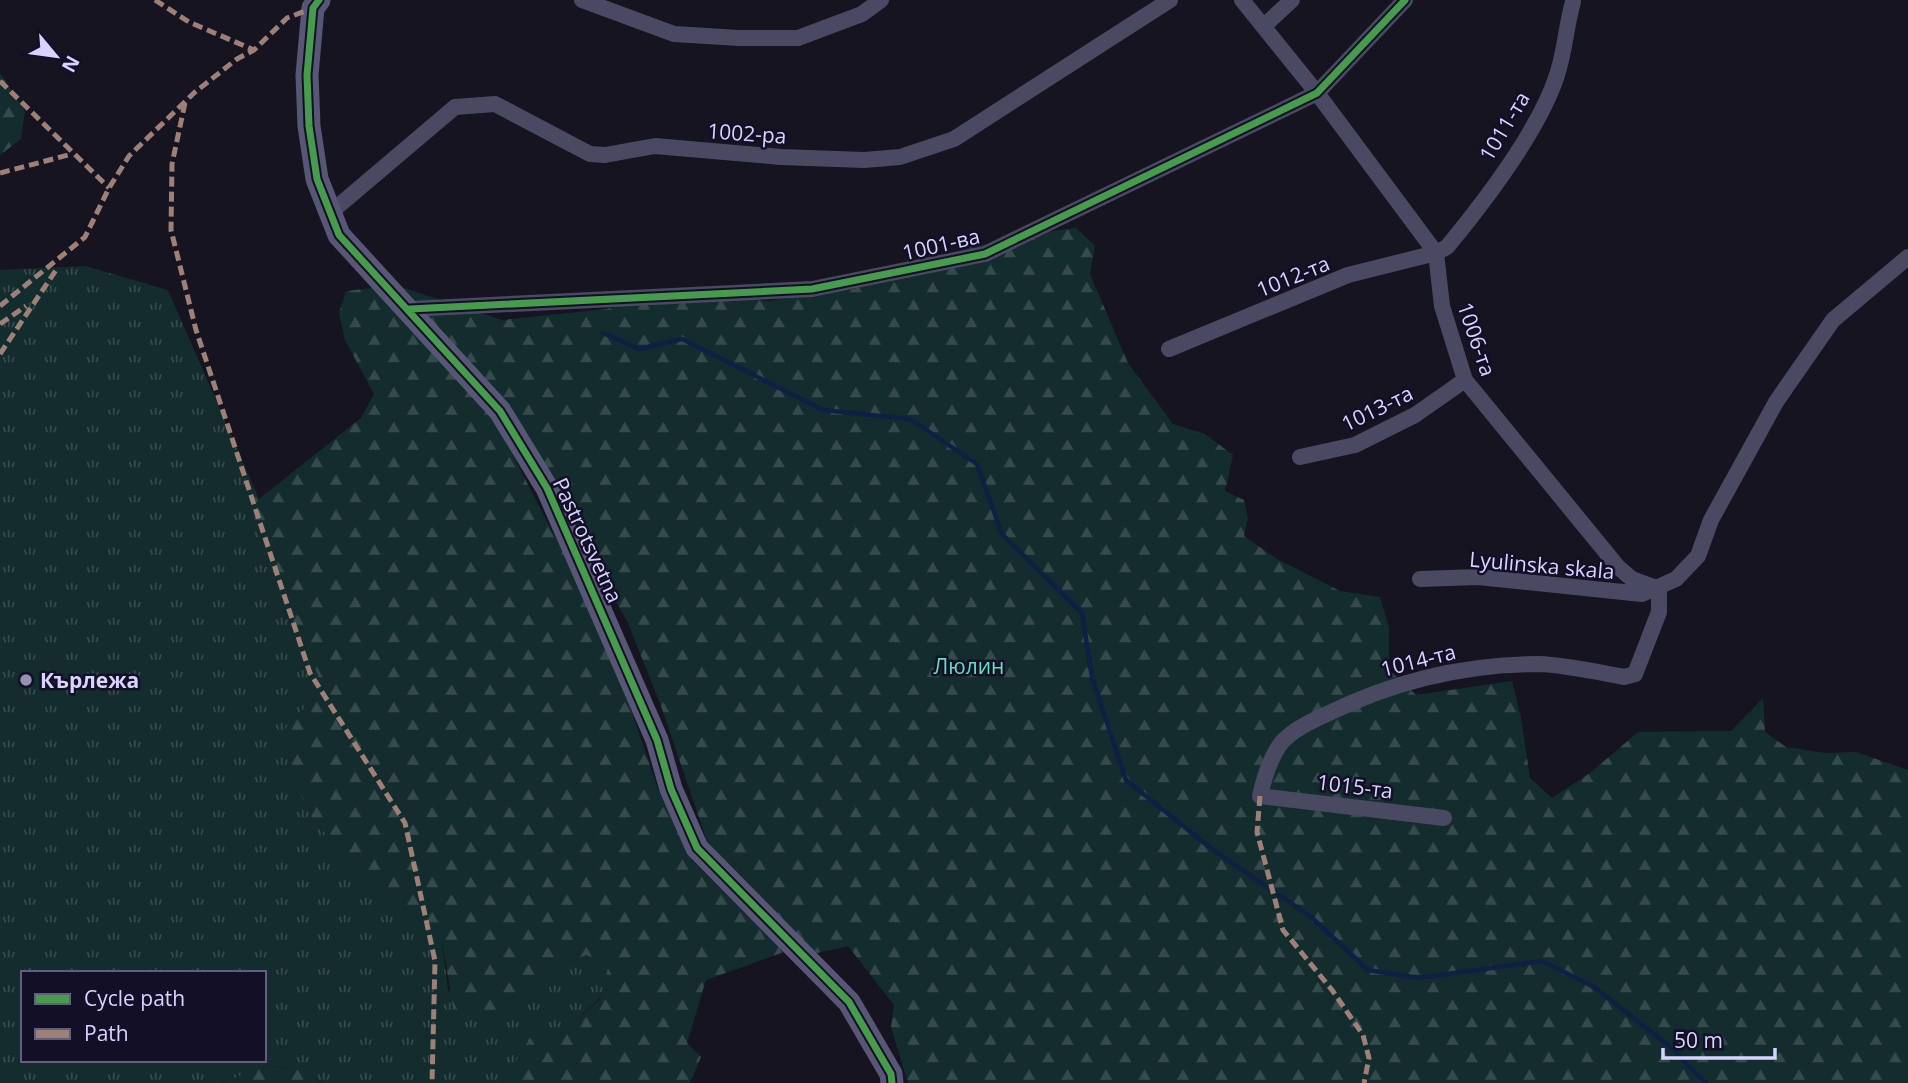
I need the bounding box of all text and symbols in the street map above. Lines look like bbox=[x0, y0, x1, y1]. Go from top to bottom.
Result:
north arrow bbox=[21, 21, 91, 91]
text: N bbox=[56, 51, 86, 77]
street label: 1011-та bbox=[1472, 86, 1536, 166]
street label: 1002-ра bbox=[706, 116, 788, 150]
street label: 1001-ва bbox=[900, 222, 982, 266]
street label: 1012-та bbox=[1252, 249, 1334, 303]
street label: 1006-та bbox=[1451, 298, 1503, 380]
street label: 1013-та bbox=[1337, 379, 1417, 437]
street label: Pastrotsvetna bbox=[547, 473, 629, 607]
street label: Lyulinska skala bbox=[1468, 545, 1616, 585]
street label: 1014-та bbox=[1378, 637, 1458, 683]
park label: Люлин bbox=[934, 652, 1004, 680]
place label: Кърлежа bbox=[40, 666, 139, 694]
marker: Кърлежа bbox=[18, 672, 34, 688]
street label: 1015-та bbox=[1315, 767, 1395, 805]
legend bbox=[21, 971, 266, 1062]
text: Cycle path bbox=[84, 984, 185, 1012]
scale bar bbox=[1663, 1016, 1775, 1060]
text: Path bbox=[84, 1019, 129, 1047]
text: 50 m bbox=[1674, 1026, 1723, 1054]

